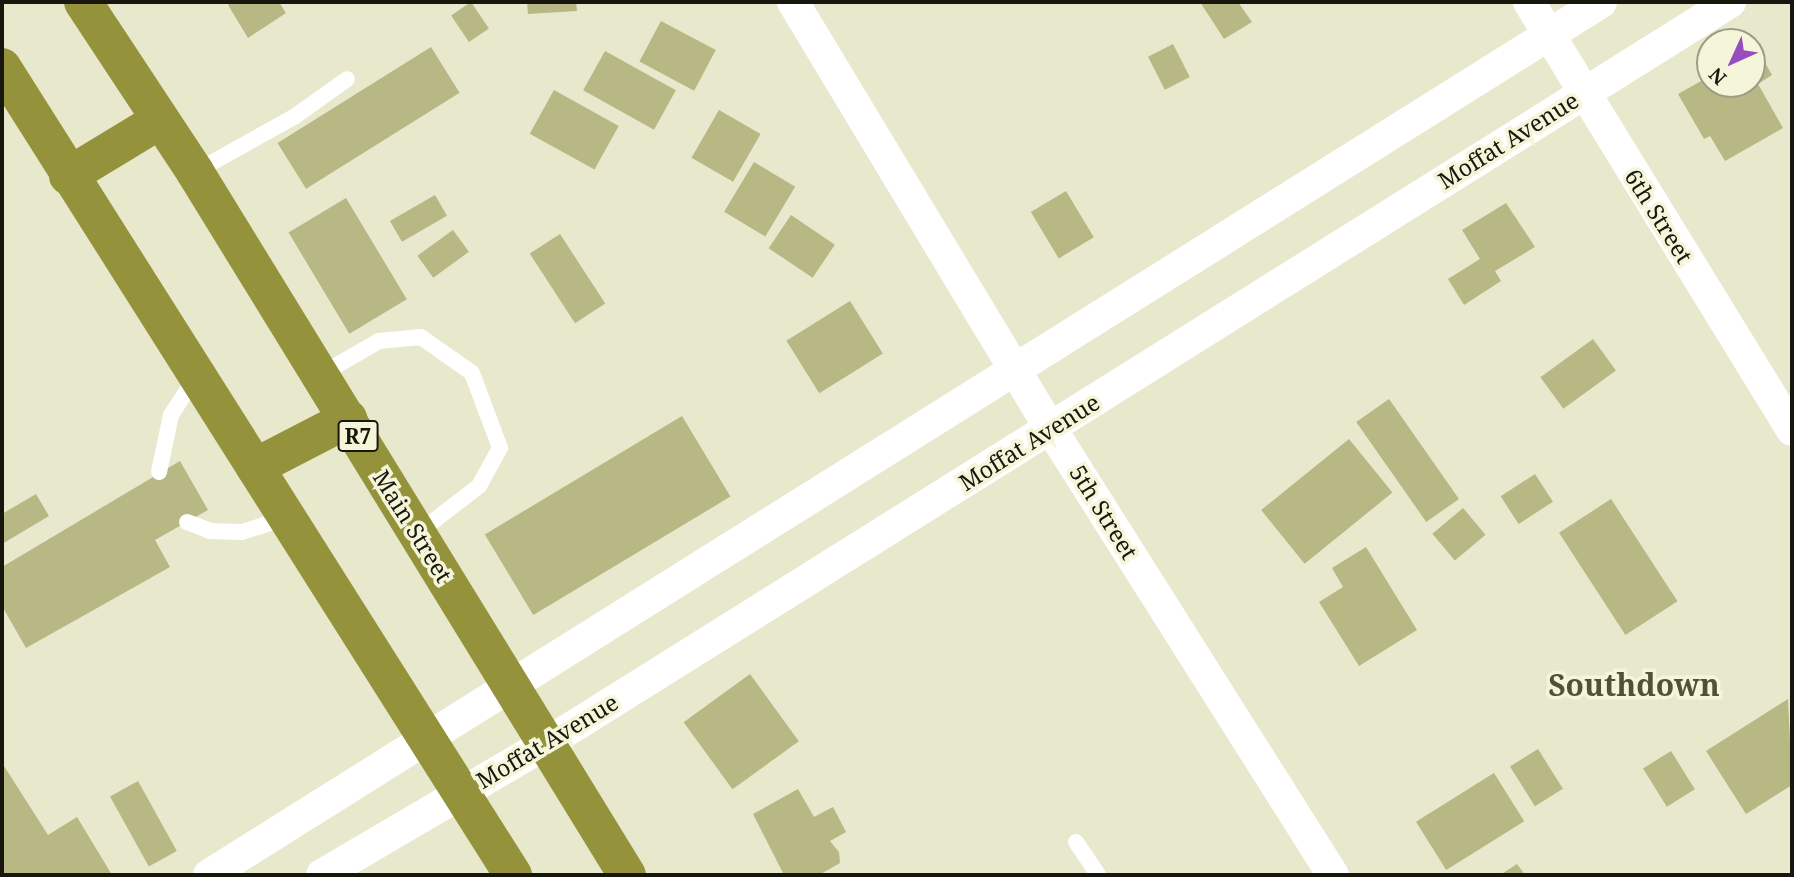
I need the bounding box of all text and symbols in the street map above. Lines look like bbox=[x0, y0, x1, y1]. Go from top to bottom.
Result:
north arrow bbox=[1696, 28, 1766, 98]
text: N bbox=[1703, 62, 1732, 91]
street label: Moffat Avenue bbox=[1433, 86, 1583, 194]
street label: 6th Street bbox=[1619, 164, 1699, 268]
street label: Moffat Avenue bbox=[954, 388, 1104, 496]
road number: R7 bbox=[337, 418, 379, 453]
street label: 5th Street bbox=[1064, 460, 1144, 564]
street label: Main Street bbox=[368, 465, 458, 587]
district label: Southdown bbox=[1548, 667, 1720, 703]
street label: Moffat Avenue bbox=[471, 688, 623, 794]

